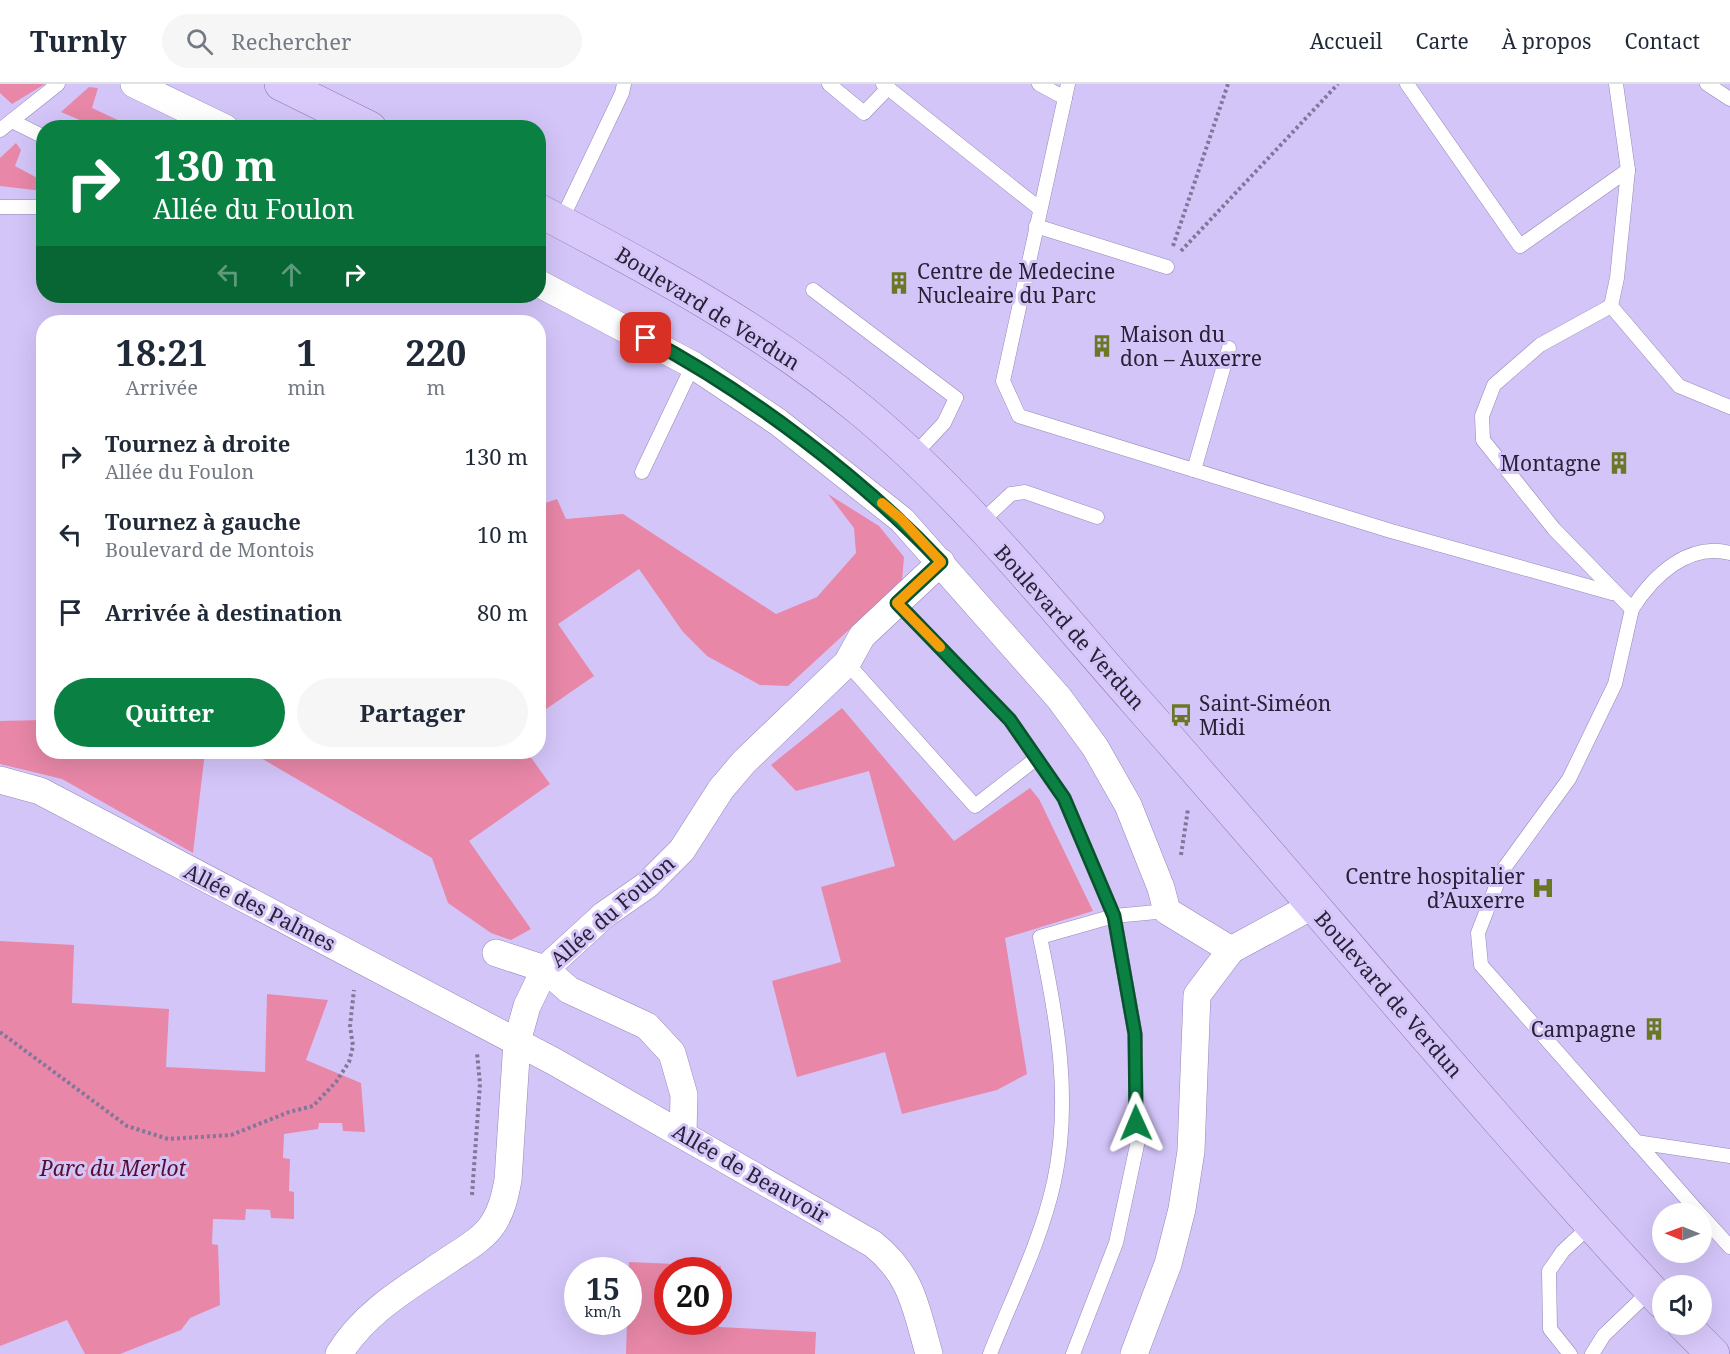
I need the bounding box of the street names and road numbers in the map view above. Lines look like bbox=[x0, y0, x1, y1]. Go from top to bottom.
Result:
street label: Boulevard de Verdun bbox=[610, 240, 806, 376]
street label: Boulevard de Verdun bbox=[988, 539, 1152, 715]
street label: Allée du Foulon bbox=[544, 849, 680, 973]
street label: Allée des Palmes bbox=[180, 857, 340, 957]
street label: Boulevard de Verdun bbox=[1309, 905, 1469, 1083]
street label: Allée de Beauvoir bbox=[668, 1117, 834, 1229]

